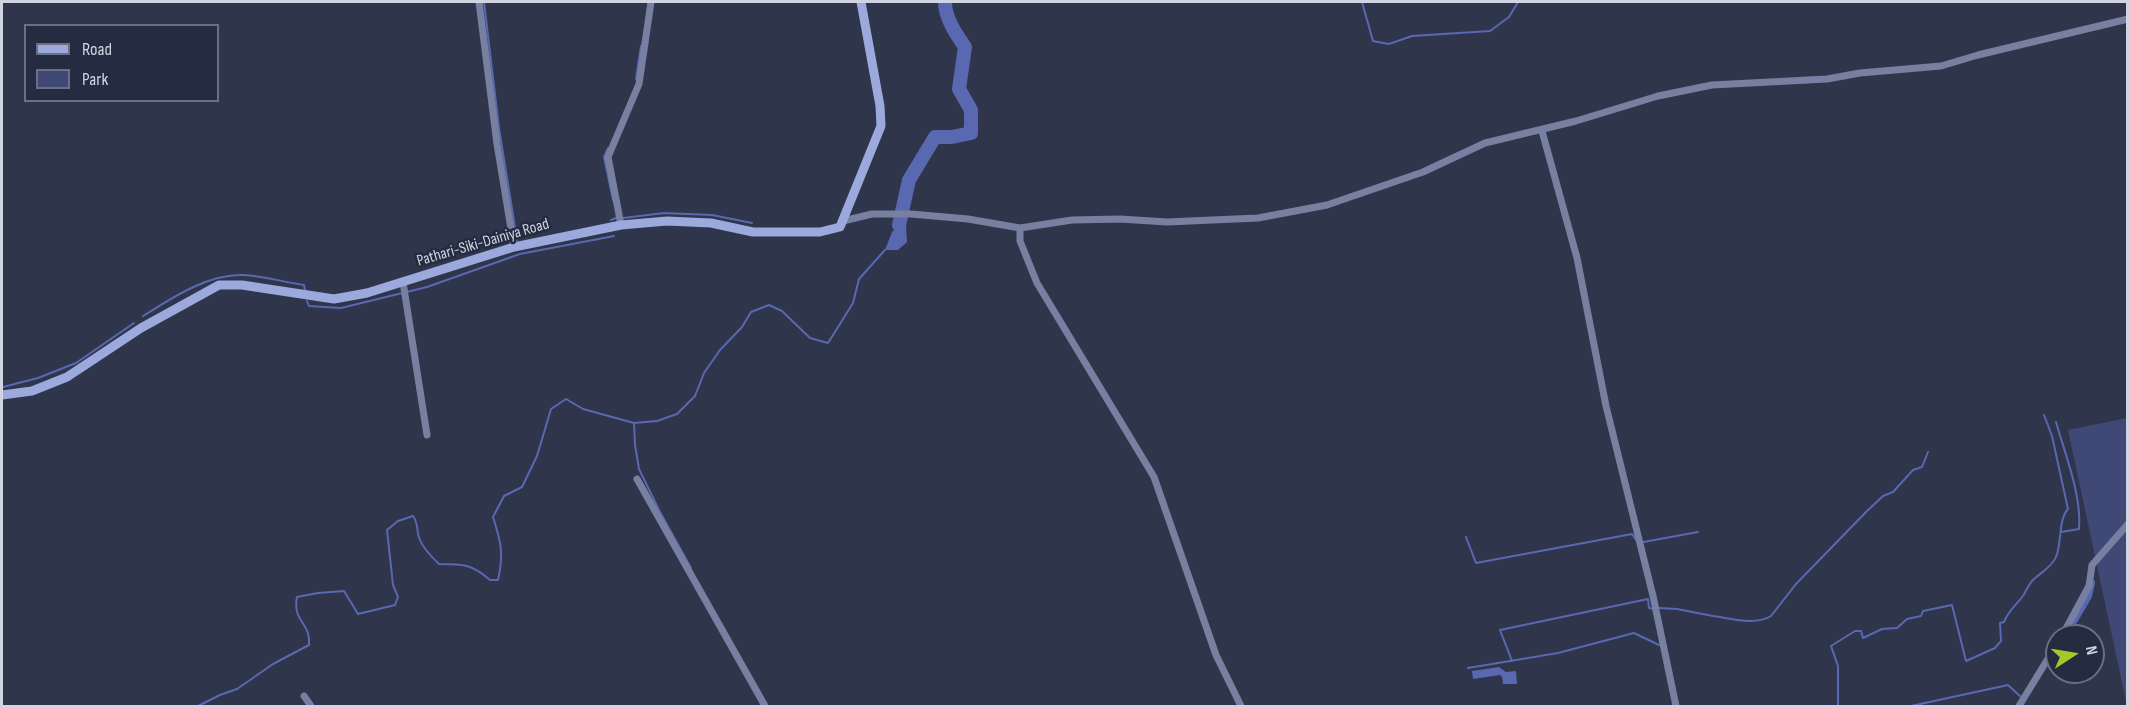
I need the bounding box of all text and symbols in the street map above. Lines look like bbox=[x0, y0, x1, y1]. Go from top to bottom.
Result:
legend bbox=[24, 24, 219, 102]
text: Road bbox=[82, 39, 112, 60]
text: Park bbox=[82, 69, 108, 90]
street label: Pathari-Siki-Dainiya Road bbox=[415, 215, 551, 271]
north arrow bbox=[2045, 624, 2105, 684]
text: N bbox=[2081, 644, 2101, 657]

